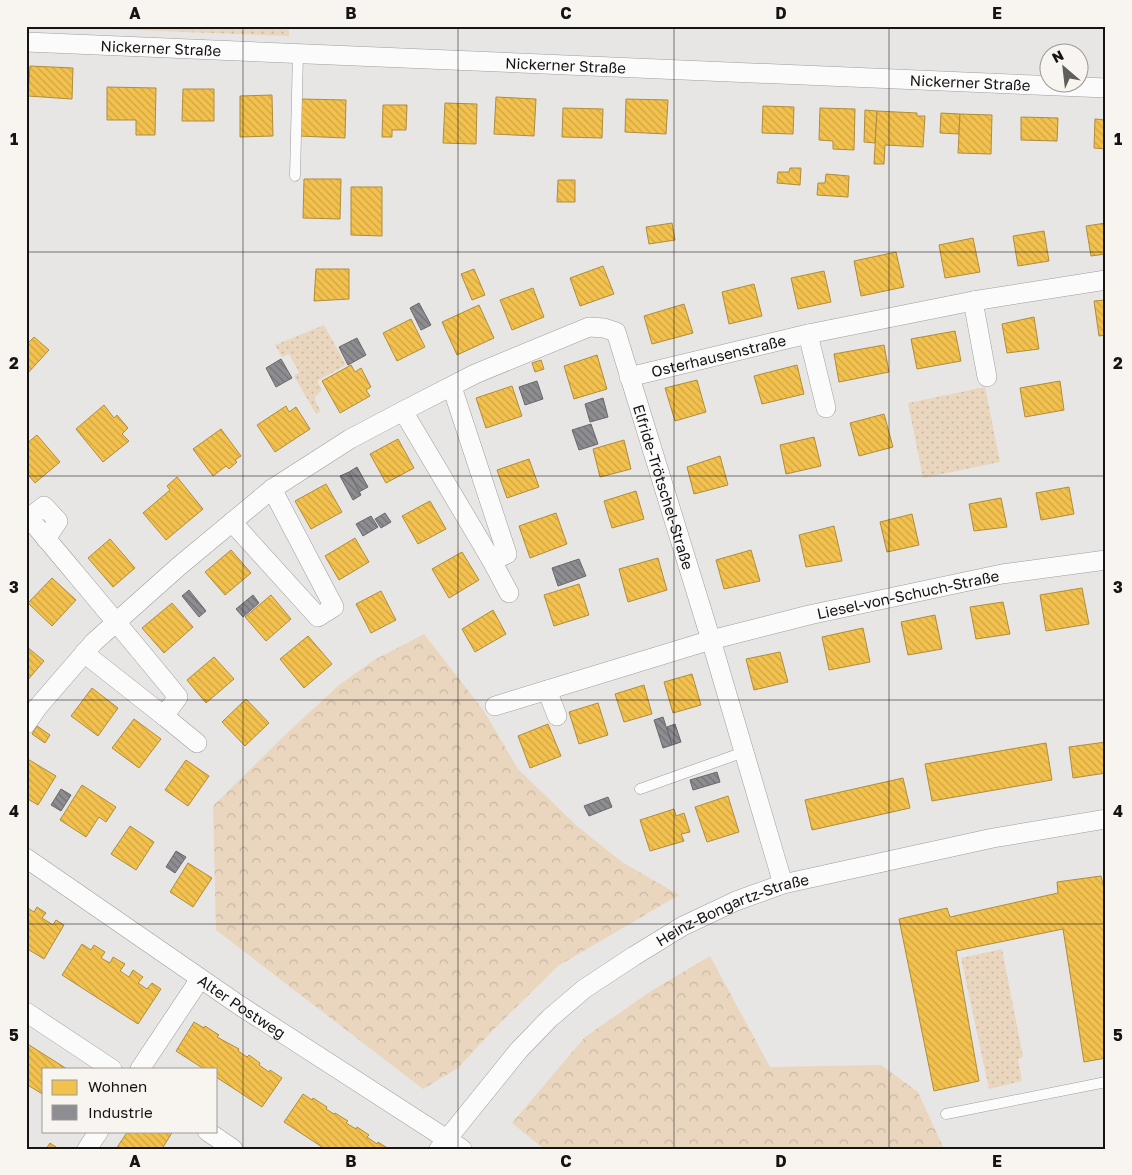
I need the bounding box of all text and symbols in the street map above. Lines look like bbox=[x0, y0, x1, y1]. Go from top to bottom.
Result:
text: A bbox=[129, 3, 141, 23]
text: B bbox=[345, 3, 357, 23]
text: C bbox=[560, 3, 572, 23]
text: D bbox=[775, 3, 787, 23]
text: E bbox=[992, 3, 1002, 23]
street label: Nickerner Straße bbox=[100, 36, 222, 59]
north arrow bbox=[1040, 42, 1090, 92]
text: N bbox=[1049, 46, 1066, 66]
street label: Nickerner Straße bbox=[505, 53, 627, 77]
street label: Nickerner Straße bbox=[909, 71, 1031, 94]
text: 1 bbox=[10, 129, 18, 149]
text: 1 bbox=[1114, 129, 1122, 149]
street label: Osterhausenstraße bbox=[649, 331, 788, 380]
text: 2 bbox=[9, 353, 19, 373]
text: 2 bbox=[1113, 353, 1123, 373]
street label: Elfride-Trötschel-Straße bbox=[630, 402, 698, 572]
street label: Liesel-von-Schuch-Straße bbox=[815, 566, 1001, 622]
text: 3 bbox=[9, 577, 19, 597]
text: 3 bbox=[1113, 577, 1123, 597]
text: 4 bbox=[9, 801, 19, 821]
text: 4 bbox=[1113, 801, 1123, 821]
street label: Heinz-Bongartz-Straße bbox=[652, 870, 811, 950]
street label: Alter Postweg bbox=[195, 971, 289, 1042]
text: 5 bbox=[9, 1025, 19, 1045]
text: 5 bbox=[1113, 1025, 1123, 1045]
legend bbox=[42, 1068, 218, 1132]
text: Wohnen bbox=[88, 1077, 147, 1095]
text: Industrie bbox=[88, 1103, 153, 1121]
text: A bbox=[129, 1151, 141, 1171]
text: B bbox=[345, 1151, 357, 1171]
text: C bbox=[560, 1151, 572, 1171]
text: D bbox=[775, 1151, 787, 1171]
text: E bbox=[992, 1151, 1002, 1171]

